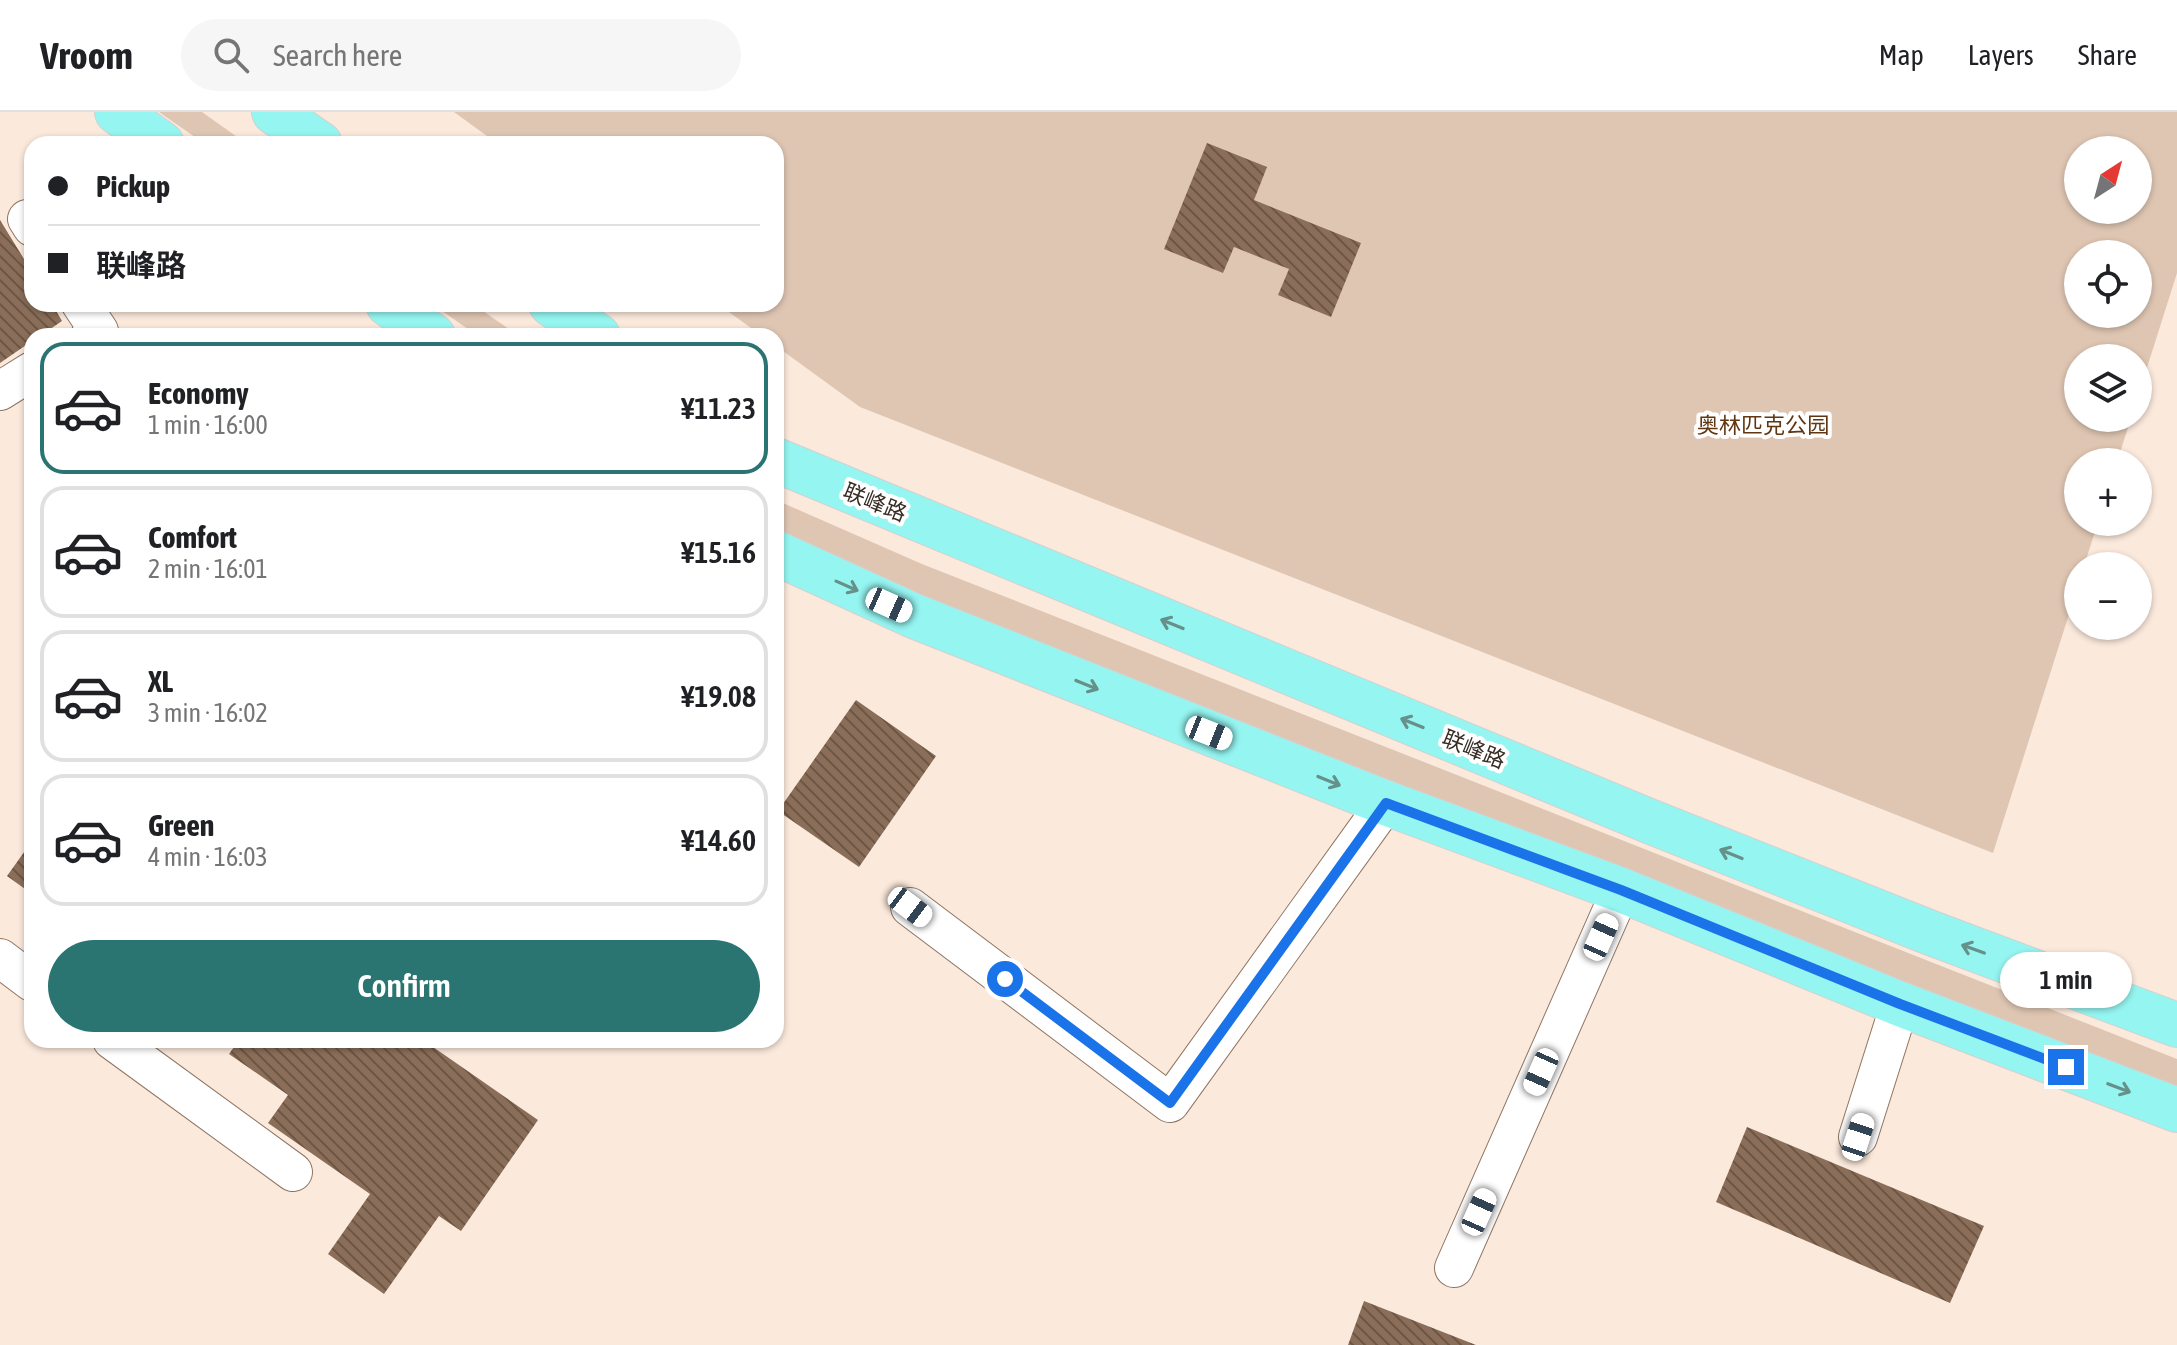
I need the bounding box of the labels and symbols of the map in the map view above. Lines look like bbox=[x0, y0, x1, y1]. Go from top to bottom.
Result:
north arrow bbox=[2064, 136, 2152, 224]
park label: 奥林匹克公园 bbox=[1697, 412, 1829, 438]
street label: 联峰路 bbox=[840, 478, 910, 526]
one-way arrow bbox=[834, 579, 858, 594]
car bbox=[862, 584, 916, 626]
one-way arrow bbox=[1160, 616, 1185, 631]
one-way arrow bbox=[1074, 679, 1099, 693]
car bbox=[1182, 713, 1236, 753]
one-way arrow bbox=[1400, 715, 1425, 730]
street label: 联峰路 bbox=[1439, 725, 1509, 773]
one-way arrow bbox=[1316, 775, 1341, 789]
one-way arrow bbox=[1719, 845, 1744, 860]
car bbox=[884, 883, 936, 931]
car bbox=[1580, 910, 1622, 964]
one-way arrow bbox=[1961, 940, 1986, 955]
callout: 1 min bbox=[2000, 951, 2132, 1007]
route start bbox=[987, 961, 1023, 997]
car bbox=[1520, 1045, 1562, 1099]
route end bbox=[2048, 1049, 2084, 1085]
one-way arrow bbox=[2106, 1082, 2131, 1096]
car bbox=[1839, 1110, 1877, 1164]
car bbox=[1458, 1185, 1500, 1239]

